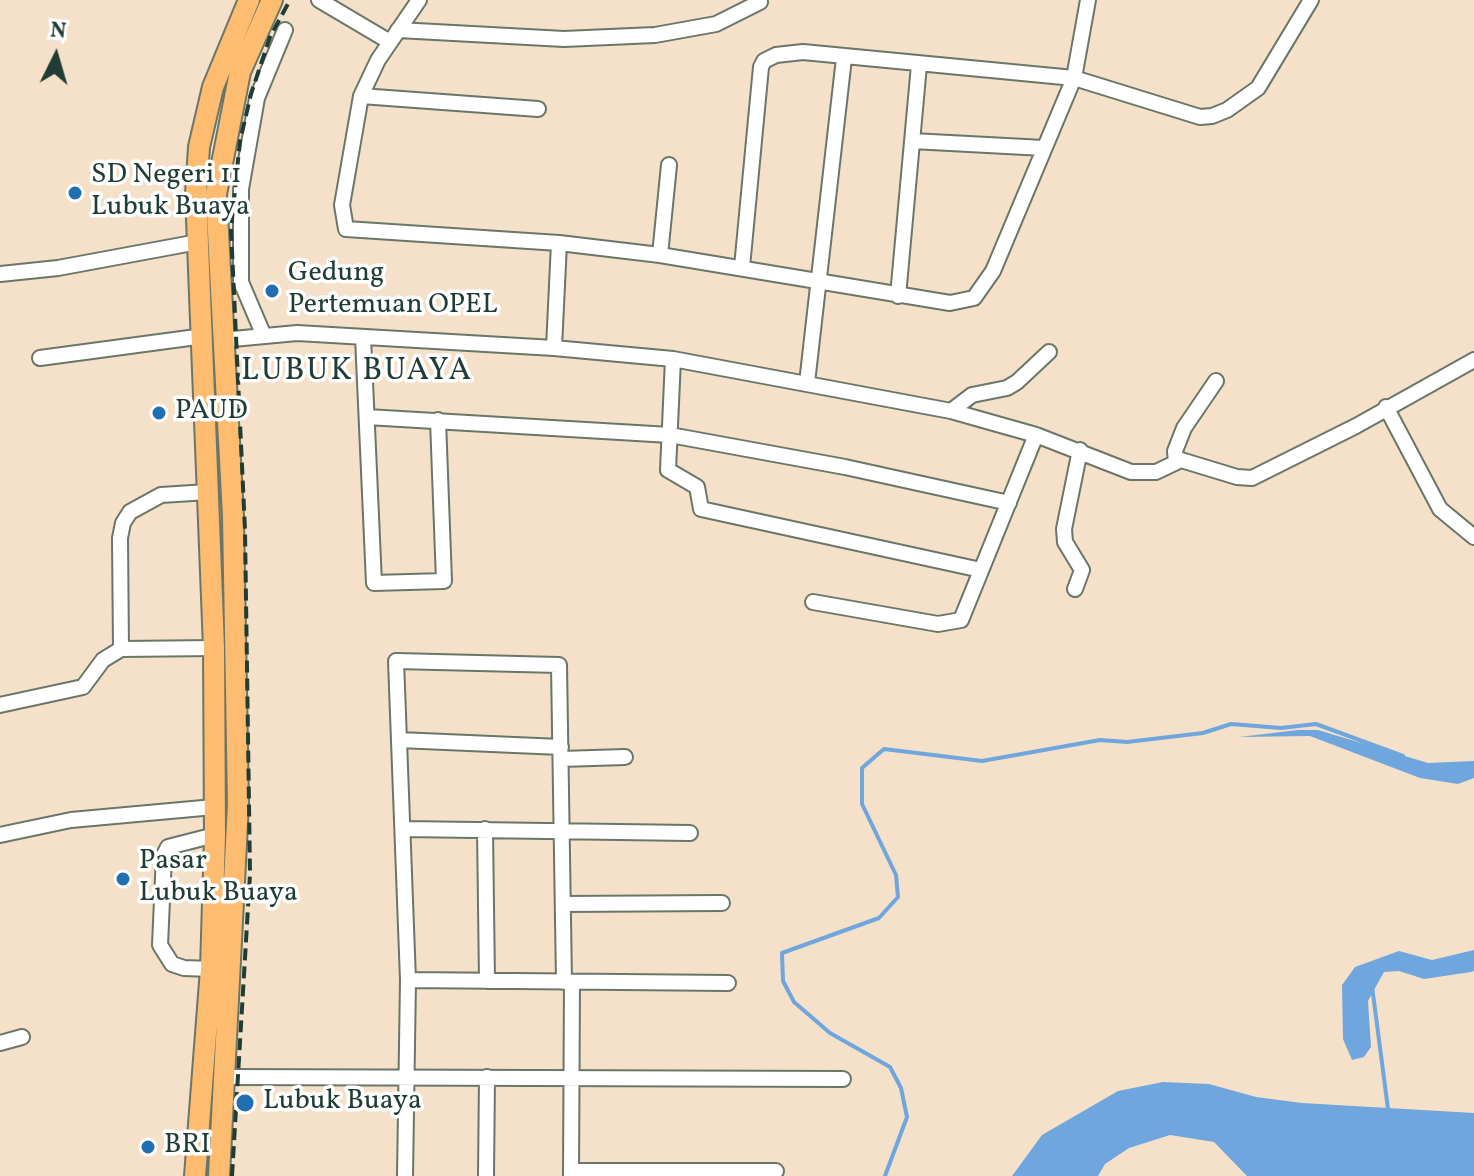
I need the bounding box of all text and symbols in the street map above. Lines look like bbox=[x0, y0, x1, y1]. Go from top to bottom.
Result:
text: N bbox=[49, 15, 67, 48]
north arrow bbox=[16, 16, 96, 96]
place label: SD Negeri 11 Lubuk Buaya bbox=[91, 160, 250, 226]
marker: SD Negeri 11 Lubuk Buaya bbox=[66, 184, 84, 202]
place label: Gedung Pertemuan OPEL bbox=[288, 258, 498, 324]
marker: Gedung Pertemuan OPEL bbox=[263, 282, 281, 300]
district label: LUBUK BUAYA bbox=[241, 354, 473, 392]
place label: PAUD bbox=[175, 396, 248, 430]
marker: PAUD bbox=[150, 404, 168, 422]
place label: Pasar Lubuk Buaya bbox=[139, 846, 298, 912]
marker: Pasar Lubuk Buaya bbox=[114, 870, 132, 888]
place label: Lubuk Buaya bbox=[263, 1086, 422, 1120]
marker: Lubuk Buaya bbox=[234, 1092, 256, 1114]
place label: BRI bbox=[164, 1130, 211, 1164]
marker: BRI bbox=[139, 1138, 157, 1156]

